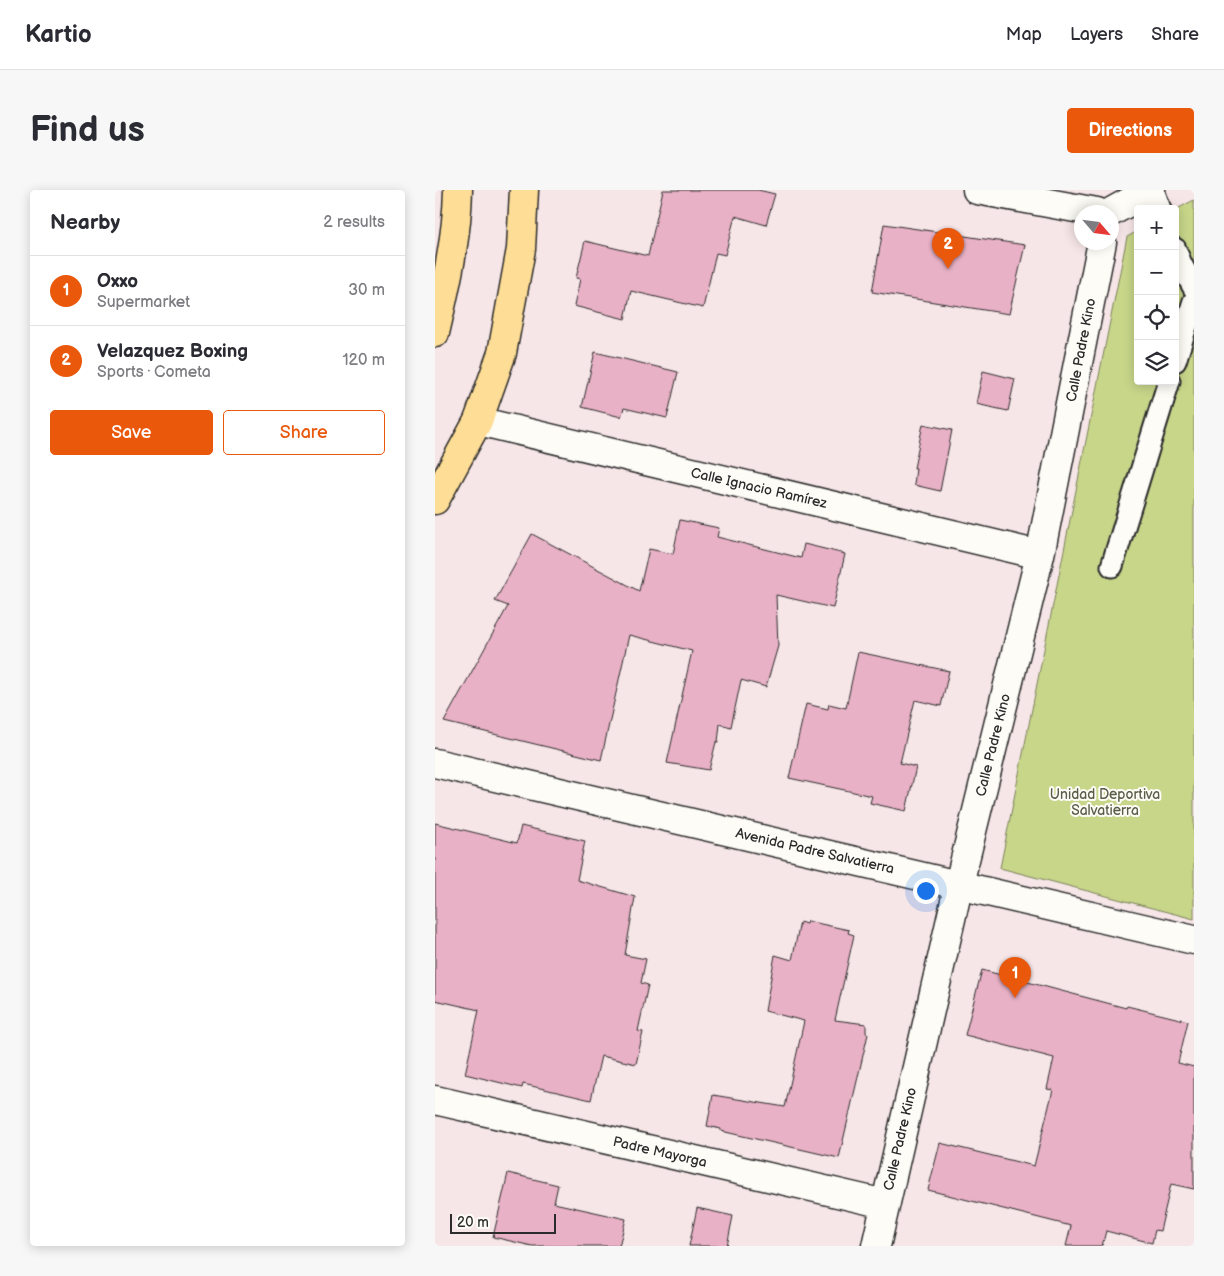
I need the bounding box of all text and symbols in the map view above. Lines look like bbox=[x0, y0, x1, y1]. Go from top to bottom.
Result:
text: Kartio bbox=[25, 20, 92, 49]
text: Map bbox=[1006, 24, 1042, 45]
text: Layers bbox=[1070, 24, 1123, 45]
text: Share bbox=[1151, 24, 1199, 45]
button: Directions bbox=[1067, 108, 1194, 153]
text: Find us bbox=[30, 109, 145, 152]
north arrow bbox=[1074, 205, 1119, 250]
map controls bbox=[1134, 205, 1179, 385]
button: + bbox=[1134, 205, 1179, 250]
text: Nearby bbox=[50, 210, 120, 235]
text: 2 results bbox=[323, 213, 385, 232]
pin: 2 bbox=[932, 228, 964, 269]
button: − bbox=[1134, 250, 1179, 295]
text: Oxxo bbox=[97, 270, 138, 293]
text: 1 bbox=[63, 281, 69, 300]
text: 30 m bbox=[348, 281, 385, 300]
text: Supermarket bbox=[97, 293, 190, 312]
button: locate bbox=[1134, 295, 1179, 340]
street label: Calle Padre Kino bbox=[1063, 297, 1099, 403]
text: Velazquez Boxing bbox=[97, 340, 248, 363]
button: layers bbox=[1134, 340, 1179, 385]
text: 2 bbox=[61, 351, 71, 370]
text: 120 m bbox=[342, 351, 385, 370]
text: Sports · Cometa bbox=[97, 363, 211, 382]
button: Save bbox=[50, 410, 213, 455]
button: Share bbox=[223, 410, 385, 455]
street label: Calle Ignacio Ramírez bbox=[689, 464, 829, 512]
street label: Calle Padre Kino bbox=[972, 692, 1014, 798]
park label: Unidad Deportiva Salvatierra bbox=[1050, 786, 1160, 819]
street label: Avenida Padre Salvatierra bbox=[734, 824, 896, 878]
your location bbox=[913, 878, 939, 904]
pin: 1 bbox=[999, 957, 1031, 998]
street label: Calle Padre Kino bbox=[880, 1086, 920, 1192]
street label: Padre Mayorga bbox=[611, 1133, 709, 1171]
scale bar bbox=[450, 1211, 556, 1234]
text: 20 m bbox=[457, 1214, 489, 1231]

